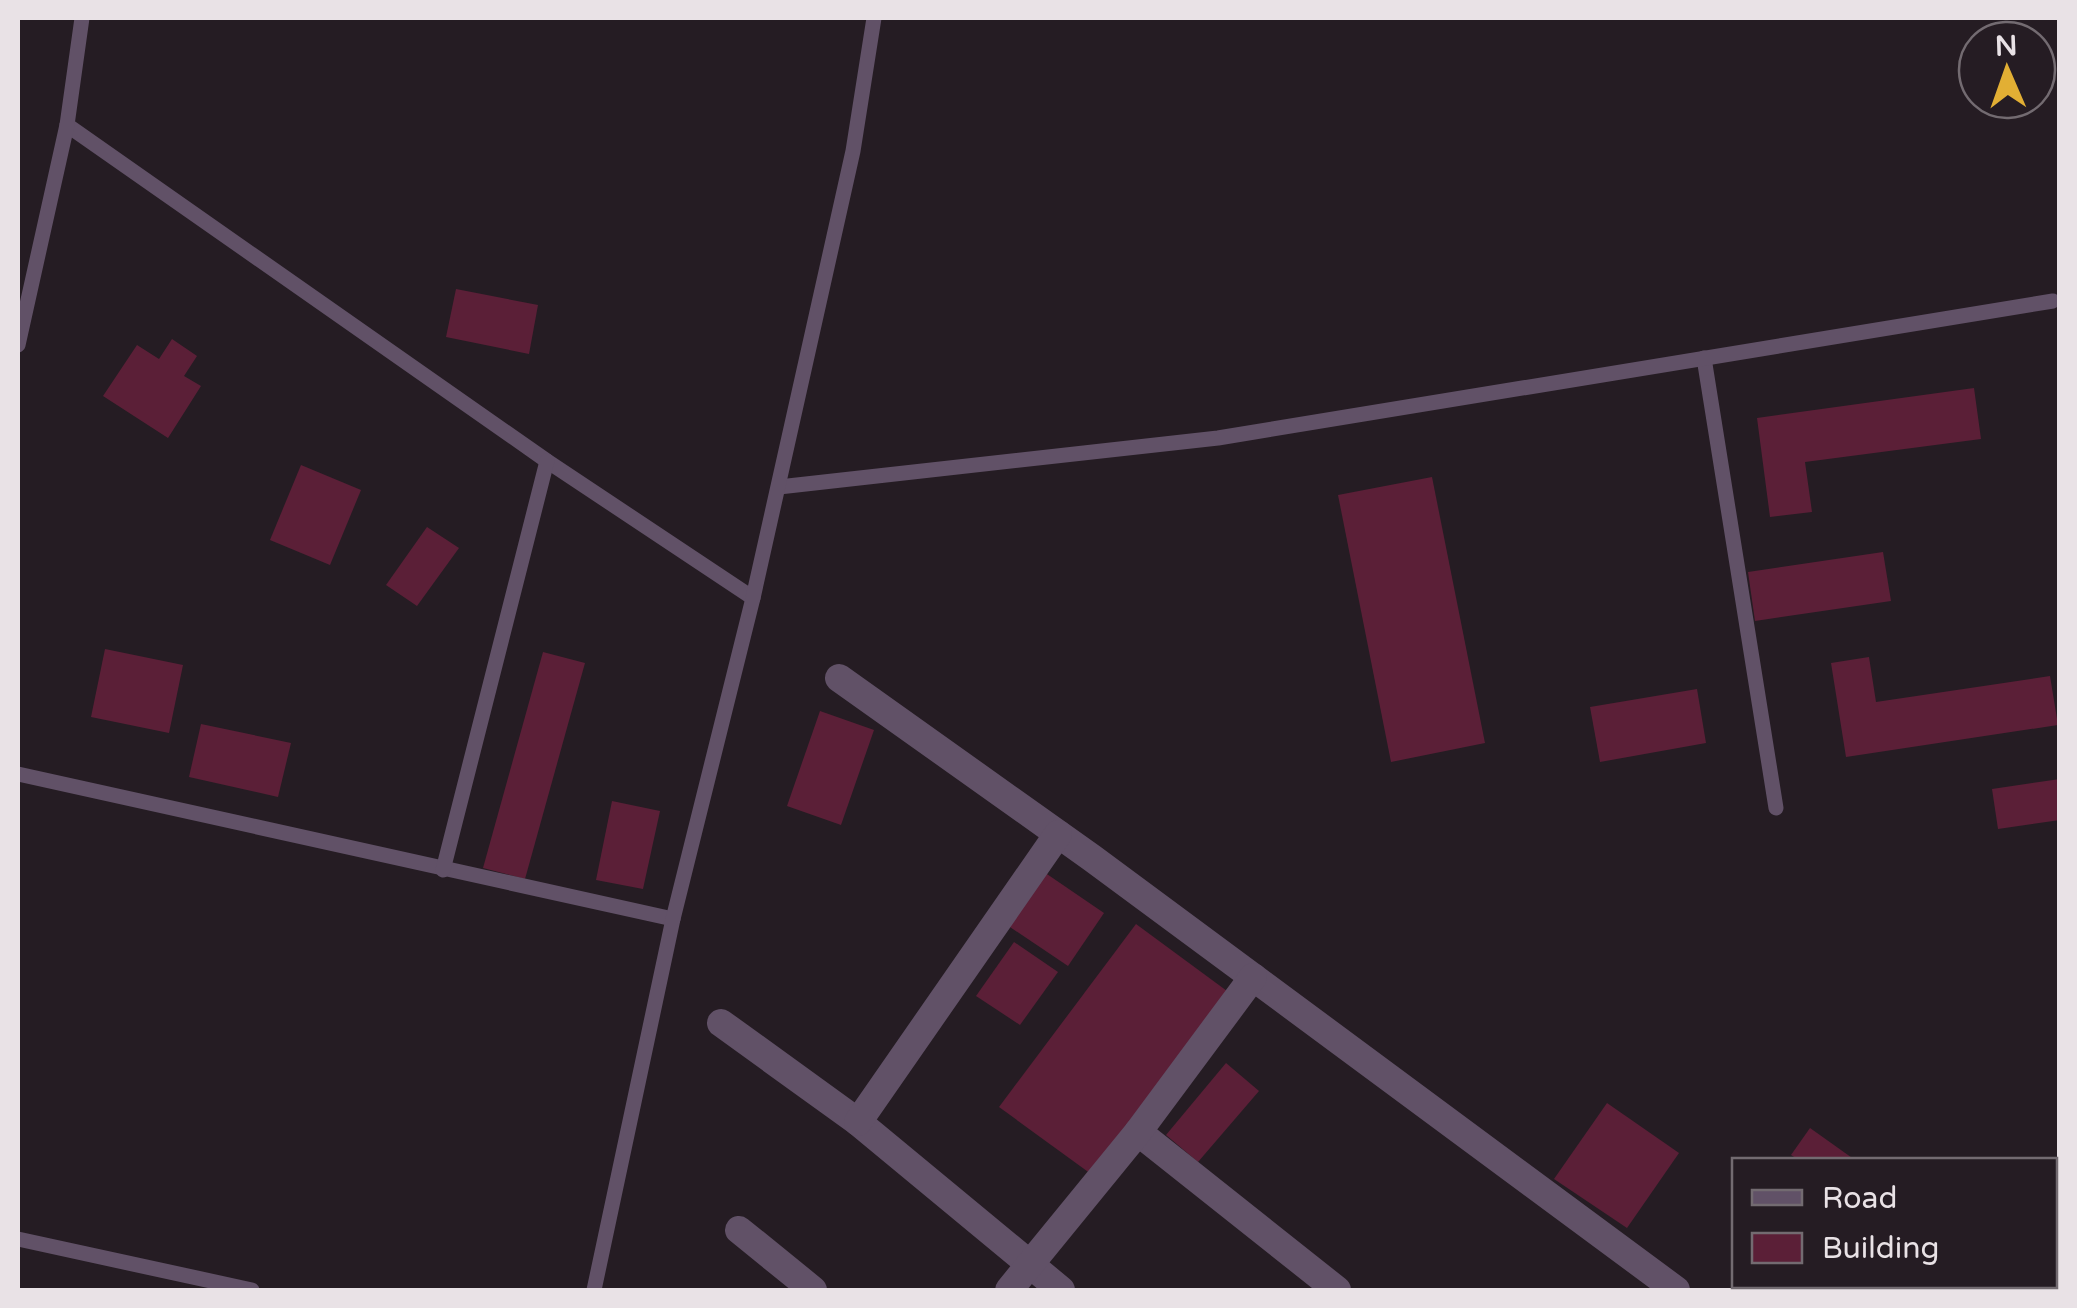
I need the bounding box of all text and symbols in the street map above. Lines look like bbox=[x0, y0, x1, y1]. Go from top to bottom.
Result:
north arrow bbox=[1957, 20, 2057, 120]
text: N bbox=[1994, 29, 2018, 63]
legend bbox=[1732, 1158, 2057, 1288]
text: Road bbox=[1822, 1180, 1897, 1217]
text: Building bbox=[1822, 1230, 1939, 1267]

